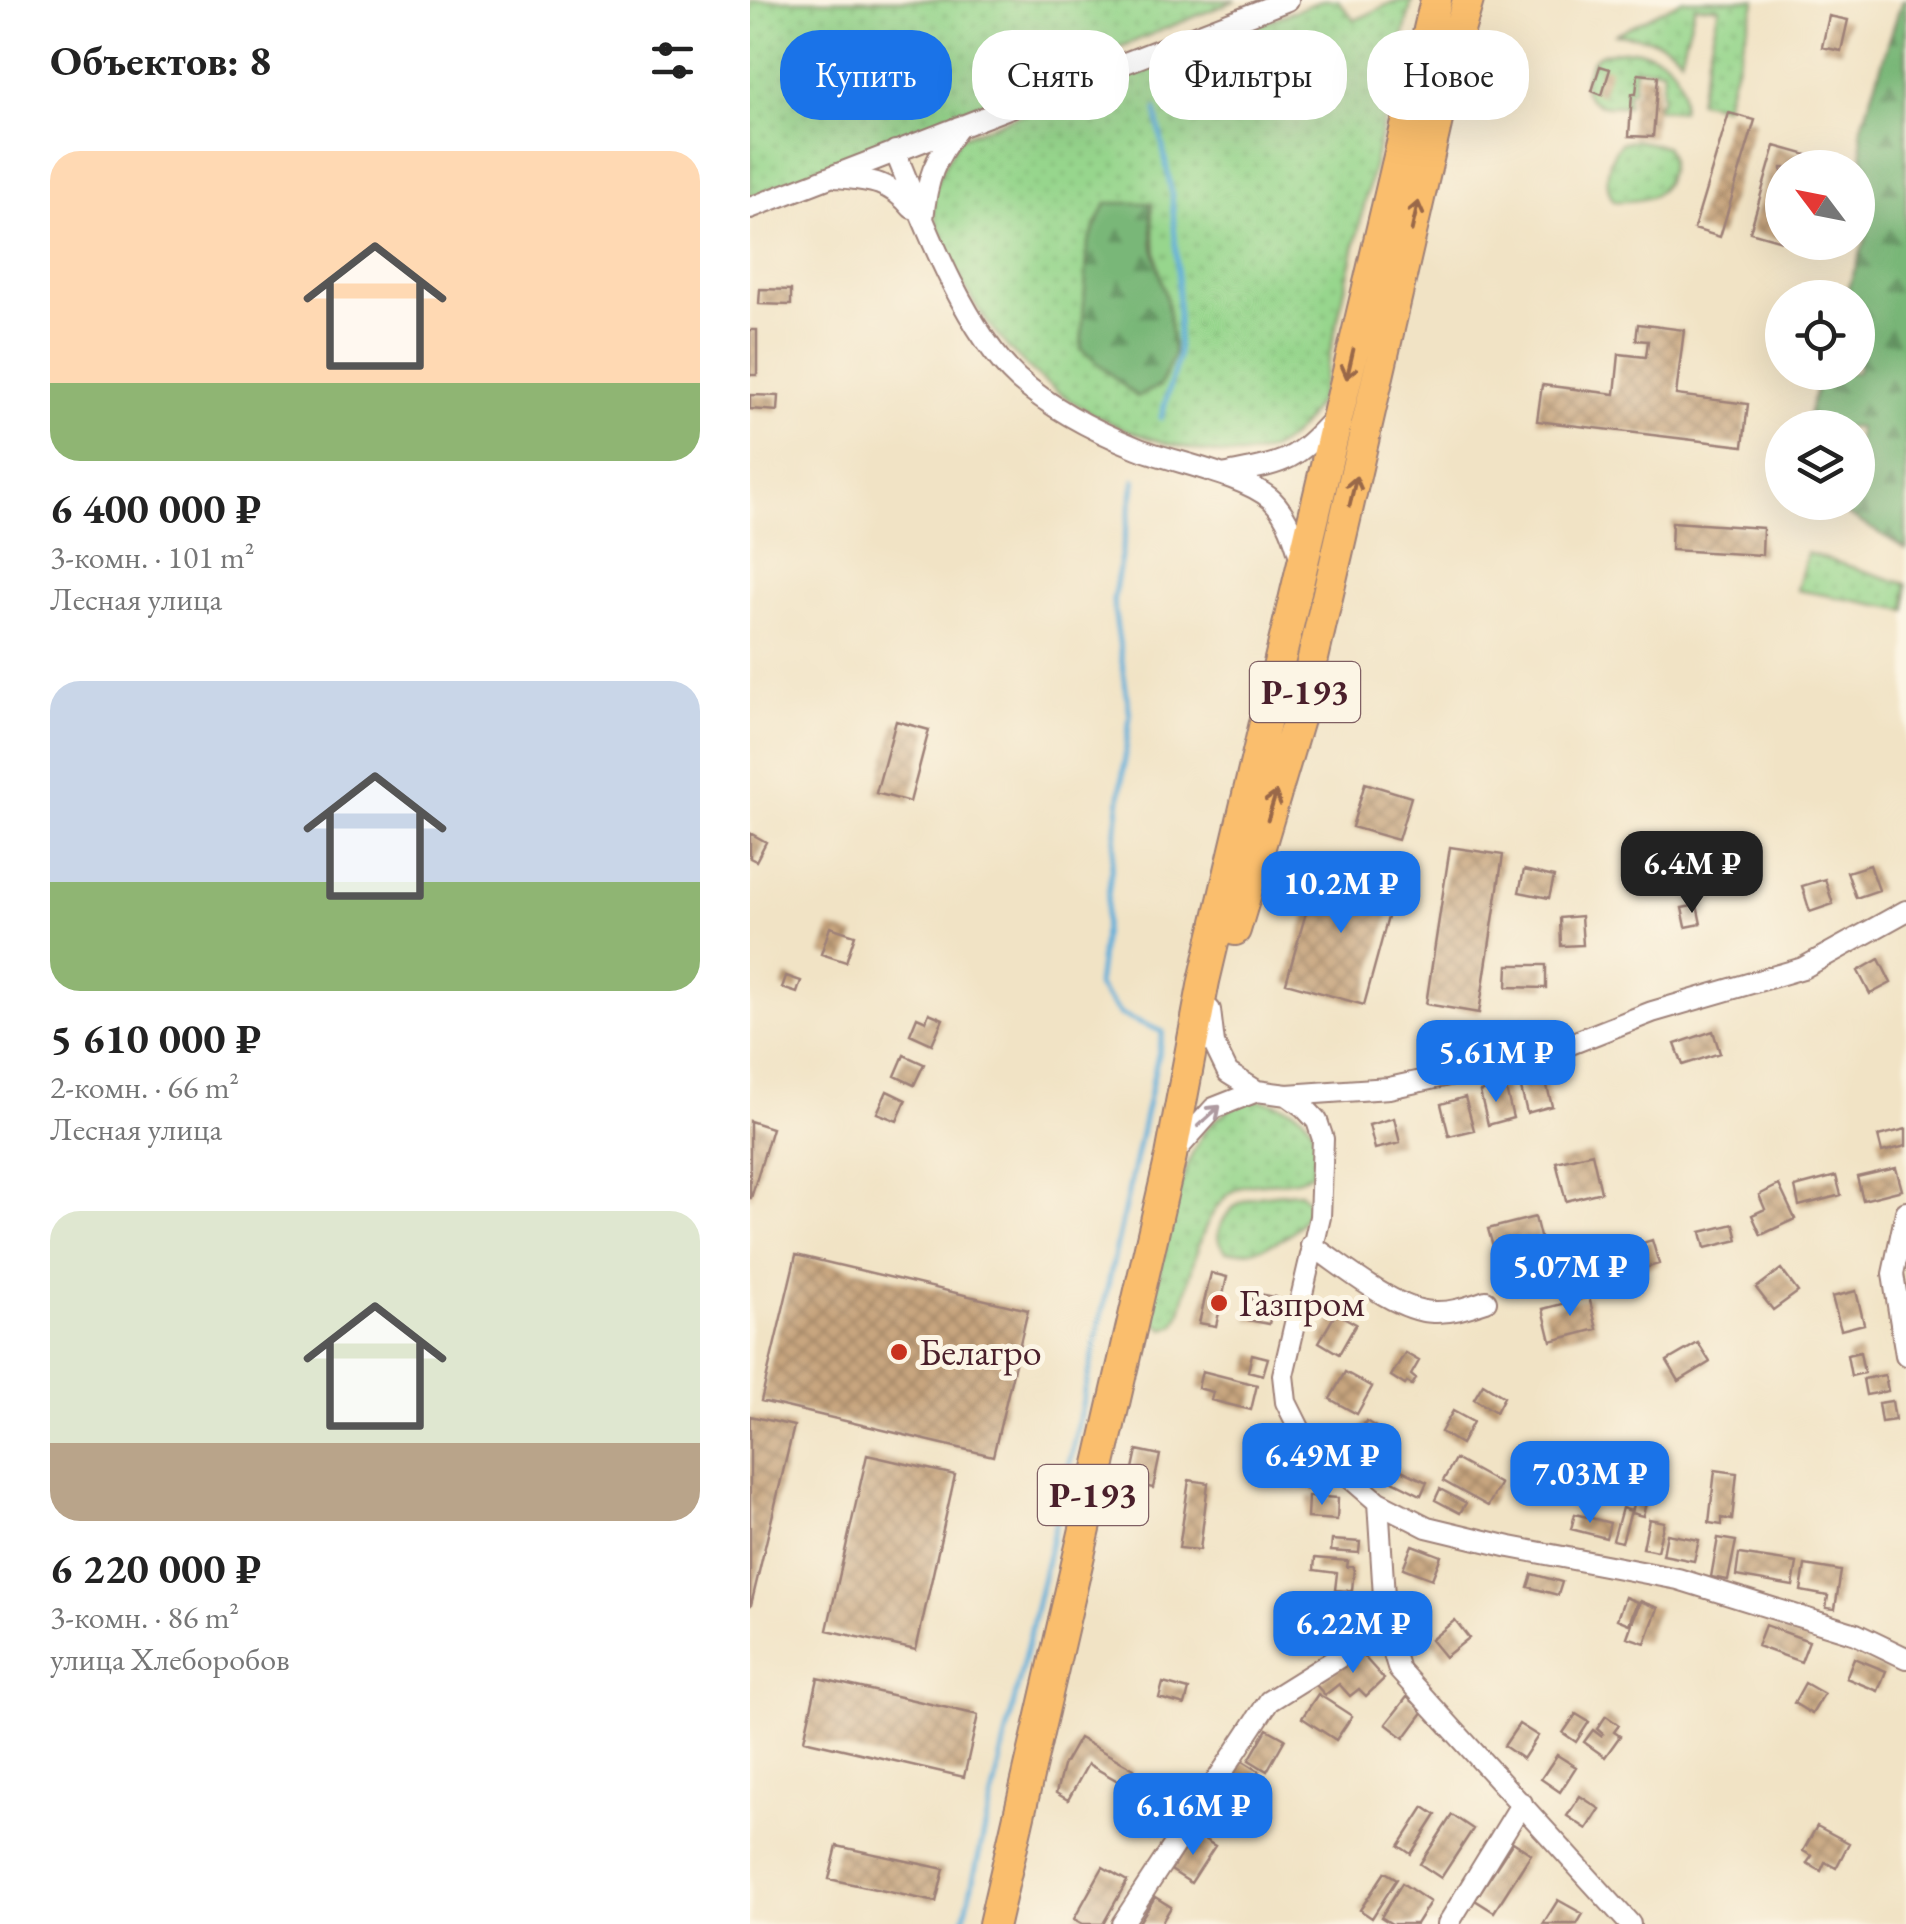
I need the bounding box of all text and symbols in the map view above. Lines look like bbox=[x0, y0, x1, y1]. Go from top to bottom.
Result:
chip: Купить bbox=[780, 30, 952, 120]
chip: Снять bbox=[972, 30, 1129, 120]
chip: Фильтры bbox=[1149, 30, 1347, 120]
chip: Новое bbox=[1367, 30, 1529, 120]
text: Объектов: 8 bbox=[50, 33, 271, 88]
icon: filters bbox=[645, 33, 700, 88]
north arrow bbox=[1765, 150, 1875, 260]
map controls bbox=[1765, 150, 1875, 520]
one-way arrow bbox=[1407, 201, 1425, 233]
icon: home bbox=[285, 216, 465, 396]
button: locate bbox=[1765, 280, 1875, 390]
one-way arrow bbox=[1340, 347, 1358, 379]
button: layers bbox=[1765, 410, 1875, 520]
one-way arrow bbox=[1345, 476, 1363, 508]
text: 6 400 000 ₽ bbox=[50, 481, 261, 536]
text: 3-комн. · 101 m² bbox=[50, 536, 255, 578]
text: Лесная улица bbox=[50, 578, 222, 620]
road number: Р-193 bbox=[1250, 662, 1360, 722]
icon: home bbox=[285, 746, 465, 926]
one-way arrow bbox=[1264, 791, 1282, 822]
pin: 6.4M ₽ bbox=[1611, 831, 1773, 916]
text: 6.4M ₽ bbox=[1643, 842, 1741, 884]
pin: 10.2M ₽ bbox=[1249, 851, 1433, 936]
text: 10.2M ₽ bbox=[1283, 862, 1399, 904]
text: 5 610 000 ₽ bbox=[50, 1011, 261, 1066]
pin: 5.61M ₽ bbox=[1404, 1020, 1588, 1105]
text: 5.61M ₽ bbox=[1438, 1031, 1554, 1073]
text: 2-комн. · 66 m² bbox=[50, 1066, 239, 1108]
one-way arrow bbox=[1196, 1104, 1221, 1127]
text: Лесная улица bbox=[50, 1108, 222, 1150]
pin: 5.07M ₽ bbox=[1478, 1234, 1662, 1319]
text: 5.07M ₽ bbox=[1512, 1245, 1628, 1287]
icon: home bbox=[285, 1276, 465, 1456]
place label: Газпром bbox=[1239, 1278, 1365, 1327]
marker: Газпром bbox=[1208, 1292, 1230, 1314]
place label: Белагро bbox=[919, 1327, 1042, 1376]
marker: Белагро bbox=[888, 1341, 910, 1363]
pin: 6.49M ₽ bbox=[1230, 1423, 1414, 1508]
text: 6.49M ₽ bbox=[1264, 1434, 1380, 1476]
pin: 7.03M ₽ bbox=[1498, 1441, 1682, 1526]
text: 7.03M ₽ bbox=[1532, 1452, 1648, 1494]
road number: Р-193 bbox=[1038, 1465, 1148, 1525]
text: 6 220 000 ₽ bbox=[50, 1541, 261, 1596]
pin: 6.22M ₽ bbox=[1261, 1591, 1445, 1676]
text: 3-комн. · 86 m² bbox=[50, 1596, 239, 1638]
text: 6.22M ₽ bbox=[1295, 1602, 1411, 1644]
text: улица Хлеборобов bbox=[50, 1638, 290, 1680]
pin: 6.16M ₽ bbox=[1101, 1773, 1285, 1858]
text: 6.16M ₽ bbox=[1135, 1784, 1251, 1826]

